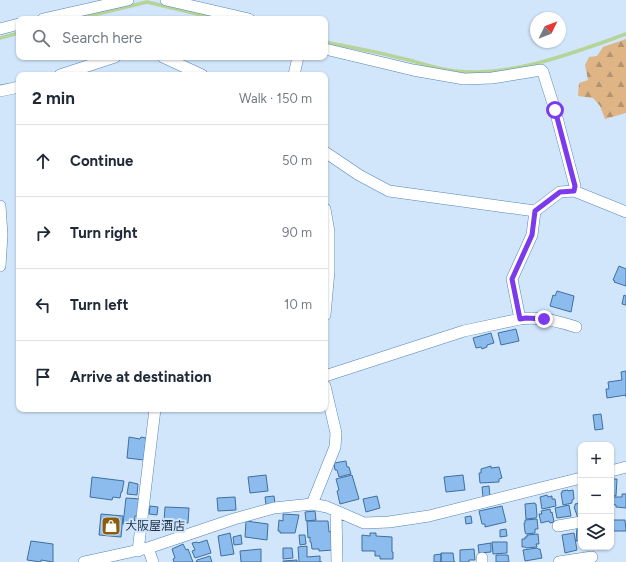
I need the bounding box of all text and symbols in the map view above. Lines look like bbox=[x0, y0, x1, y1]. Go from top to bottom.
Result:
north arrow bbox=[530, 12, 566, 48]
search box bbox=[16, 16, 328, 60]
icon: search bbox=[30, 27, 52, 49]
text: Search here bbox=[62, 29, 142, 47]
text: 2 min bbox=[32, 88, 75, 108]
text: Walk · 150 m bbox=[239, 91, 312, 106]
route start bbox=[546, 101, 564, 119]
icon: ahead bbox=[32, 150, 54, 172]
text: Continue bbox=[70, 152, 133, 170]
text: 50 m bbox=[282, 153, 312, 168]
icon: right bbox=[32, 222, 54, 244]
text: Turn right bbox=[70, 224, 138, 242]
text: 90 m bbox=[282, 225, 312, 240]
icon: left bbox=[32, 294, 54, 316]
text: Turn left bbox=[70, 296, 128, 314]
text: 10 m bbox=[284, 297, 312, 312]
route end bbox=[535, 310, 553, 328]
icon: arrive bbox=[32, 366, 54, 388]
text: Arrive at destination bbox=[70, 368, 211, 386]
map controls bbox=[578, 442, 614, 550]
button: + bbox=[578, 442, 614, 478]
button: − bbox=[578, 478, 614, 514]
button: layers bbox=[578, 514, 614, 550]
shop icon: 大阪屋酒店 bbox=[100, 515, 122, 537]
place label: 大阪屋酒店 bbox=[125, 519, 185, 533]

